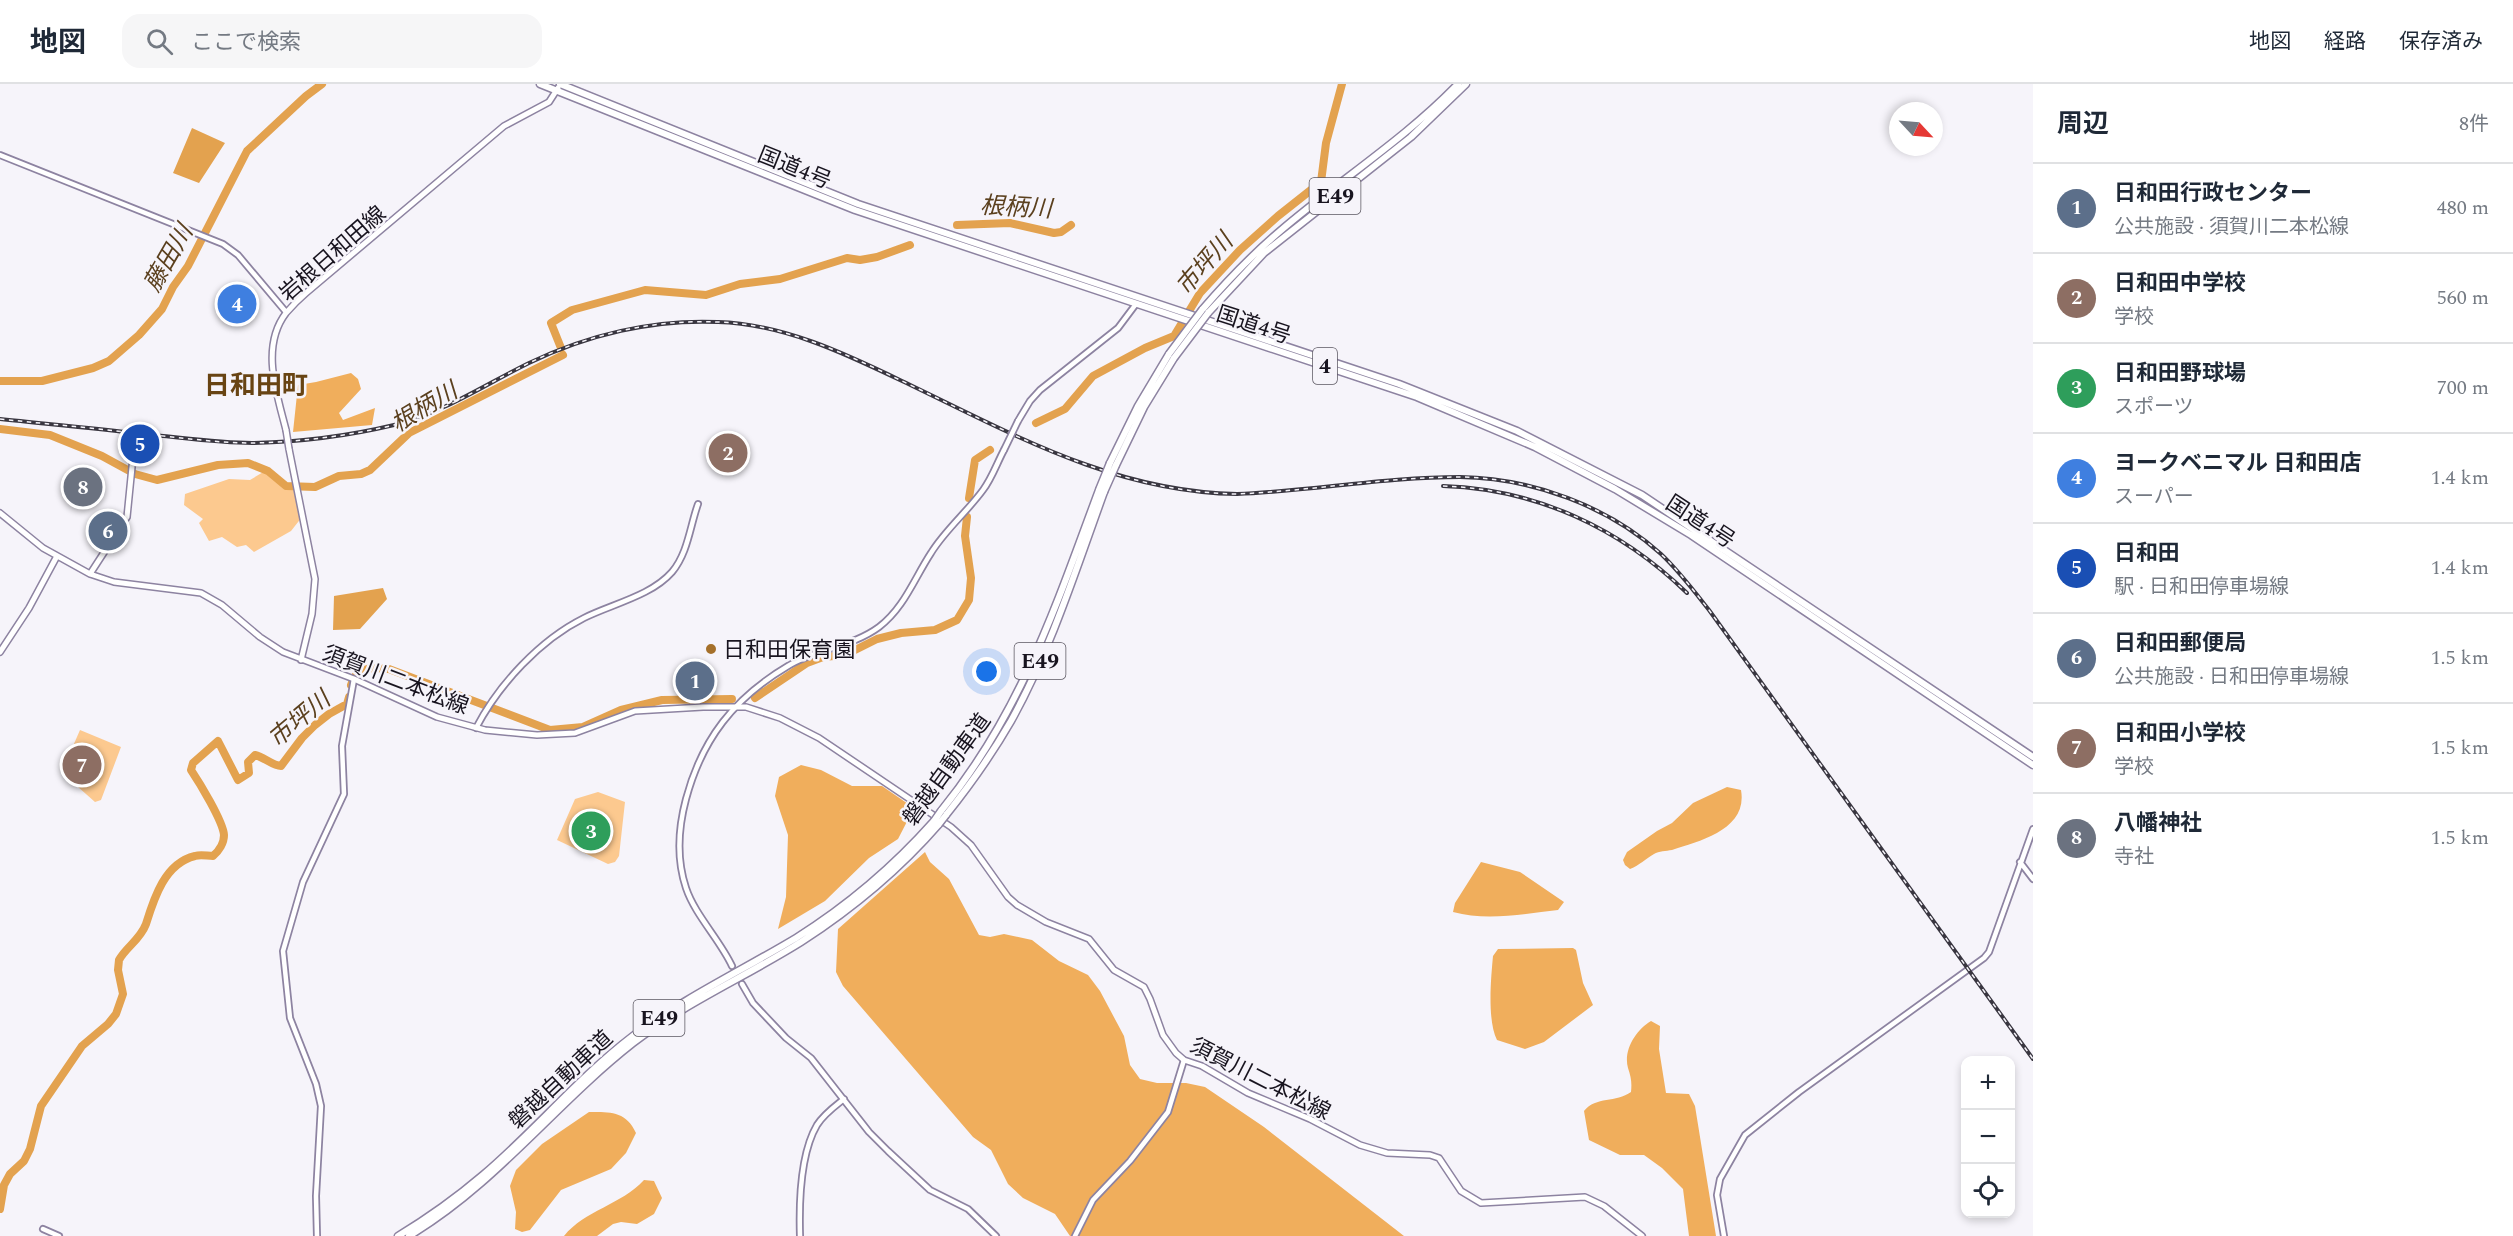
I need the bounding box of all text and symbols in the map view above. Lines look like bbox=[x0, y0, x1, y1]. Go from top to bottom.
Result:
search box bbox=[122, 14, 542, 68]
text: 地図 bbox=[30, 21, 86, 64]
icon: search bbox=[143, 25, 176, 58]
text: ここで検索 bbox=[191, 26, 301, 59]
text: 地図 bbox=[2249, 26, 2291, 58]
text: 経路 bbox=[2324, 26, 2366, 58]
text: 保存済み bbox=[2399, 26, 2483, 58]
north arrow bbox=[1889, 102, 1943, 156]
text: 周辺 bbox=[2057, 104, 2109, 144]
text: 8件 bbox=[2459, 109, 2489, 139]
street label: 国道4号 bbox=[753, 139, 836, 198]
text: 日和田行政センター bbox=[2114, 177, 2312, 210]
road number: E49 bbox=[1310, 178, 1360, 214]
water label: 根柄川 bbox=[979, 188, 1056, 228]
text: 1 bbox=[2071, 193, 2082, 223]
text: 480 m bbox=[2437, 193, 2489, 223]
street label: 岩根日和田線 bbox=[272, 198, 394, 310]
text: 公共施設 · 須賀川二本松線 bbox=[2114, 212, 2349, 242]
water label: 藤田川 bbox=[135, 216, 204, 299]
water label: 市坪川 bbox=[1168, 223, 1244, 304]
text: 日和田中学校 bbox=[2114, 267, 2246, 300]
pin: 4 bbox=[218, 282, 256, 326]
text: 2 bbox=[2071, 283, 2082, 313]
text: 560 m bbox=[2437, 283, 2489, 313]
street label: 国道4号 bbox=[1212, 298, 1295, 353]
text: 学校 bbox=[2114, 302, 2154, 332]
road number: 4 bbox=[1313, 348, 1337, 384]
text: 日和田野球場 bbox=[2114, 357, 2246, 390]
district label: 日和田町 bbox=[204, 366, 308, 406]
water label: 根柄川 bbox=[384, 372, 467, 442]
text: 3 bbox=[2071, 373, 2082, 403]
text: 700 m bbox=[2437, 373, 2489, 403]
text: スポーツ bbox=[2114, 392, 2194, 422]
pin: 5 bbox=[120, 422, 160, 466]
pin: 2 bbox=[708, 430, 748, 476]
text: ヨークベニマル 日和田店 bbox=[2114, 447, 2362, 480]
text: 4 bbox=[2071, 463, 2082, 493]
text: 1.4 km bbox=[2431, 463, 2489, 493]
pin: 8 bbox=[64, 464, 103, 510]
text: スーパー bbox=[2114, 482, 2194, 512]
street label: 国道4号 bbox=[1659, 487, 1741, 557]
pin: 6 bbox=[88, 508, 128, 554]
text: 日和田 bbox=[2114, 537, 2180, 570]
text: 5 bbox=[2071, 553, 2082, 583]
text: 1.4 km bbox=[2431, 553, 2489, 583]
text: 駅 · 日和田停車場線 bbox=[2114, 572, 2289, 602]
text: 日和田郵便局 bbox=[2114, 627, 2246, 660]
place label: 日和田保育園 bbox=[723, 634, 855, 667]
street label: 須賀川二本松線 bbox=[318, 637, 473, 723]
marker: 日和田保育園 bbox=[704, 642, 718, 656]
road number: E49 bbox=[1014, 643, 1066, 679]
text: 6 bbox=[2071, 643, 2082, 673]
text: 1.5 km bbox=[2431, 643, 2489, 673]
your location bbox=[972, 657, 1001, 686]
pin: 1 bbox=[676, 658, 714, 704]
text: 公共施設 · 日和田停車場線 bbox=[2114, 662, 2349, 692]
water label: 市坪川 bbox=[260, 681, 341, 757]
street label: 磐越自動車道 bbox=[895, 707, 999, 833]
text: 日和田小学校 bbox=[2114, 717, 2246, 750]
text: 7 bbox=[2071, 733, 2082, 763]
text: 1.5 km bbox=[2431, 733, 2489, 763]
pin: 7 bbox=[62, 742, 101, 788]
text: 学校 bbox=[2114, 752, 2154, 782]
text: 八幡神社 bbox=[2114, 807, 2202, 840]
pin: 3 bbox=[572, 808, 610, 854]
text: 8 bbox=[2071, 823, 2082, 853]
text: 1.5 km bbox=[2431, 823, 2489, 853]
text: 寺社 bbox=[2114, 842, 2154, 872]
road number: E49 bbox=[634, 1000, 684, 1036]
street label: 磐越自動車道 bbox=[501, 1023, 621, 1137]
street label: 須賀川二本松線 bbox=[1184, 1030, 1336, 1129]
map controls bbox=[1961, 1056, 2015, 1218]
button: + bbox=[1961, 1056, 2015, 1110]
button: − bbox=[1961, 1110, 2015, 1164]
button: locate bbox=[1961, 1164, 2015, 1218]

